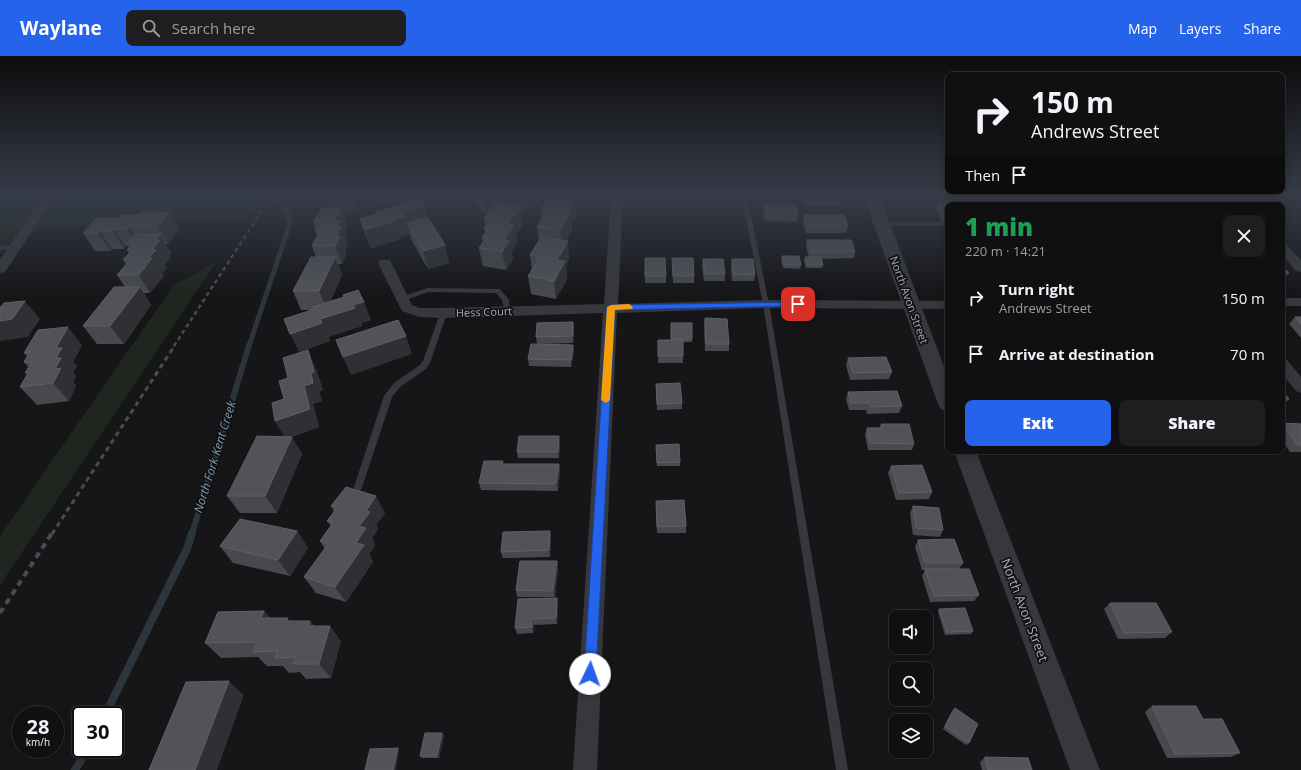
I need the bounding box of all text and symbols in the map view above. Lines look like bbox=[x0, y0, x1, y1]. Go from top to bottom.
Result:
search box bbox=[126, 10, 406, 46]
text: Waylane bbox=[20, 15, 102, 41]
icon: search bbox=[140, 17, 162, 39]
text: Search here bbox=[172, 18, 255, 38]
text: Map bbox=[1128, 19, 1157, 38]
text: Layers bbox=[1179, 19, 1221, 38]
text: Share bbox=[1243, 19, 1281, 38]
text: 150 m bbox=[1031, 83, 1114, 121]
icon: right bbox=[965, 88, 1017, 140]
text: Andrews Street bbox=[1031, 119, 1159, 143]
icon: arrive bbox=[1008, 164, 1030, 186]
text: Then bbox=[965, 165, 1000, 185]
text: 1 min bbox=[965, 210, 1033, 243]
button: close bbox=[1223, 215, 1265, 257]
text: 220 m · 14:21 bbox=[965, 242, 1046, 260]
street label: North Avon Street bbox=[887, 254, 932, 346]
text: Turn right bbox=[999, 279, 1074, 299]
pin bbox=[781, 287, 815, 321]
icon: right bbox=[965, 287, 987, 309]
text: 150 m bbox=[1221, 288, 1265, 308]
icon: arrive bbox=[787, 293, 809, 315]
text: Andrews Street bbox=[999, 299, 1092, 317]
street label: Hess Court bbox=[456, 303, 512, 320]
icon: arrive bbox=[965, 343, 987, 365]
text: Arrive at destination bbox=[999, 344, 1154, 364]
text: 70 m bbox=[1230, 344, 1265, 364]
water label: North Fork Kent Creek bbox=[189, 398, 240, 515]
button: Exit bbox=[965, 400, 1111, 446]
button: Share bbox=[1119, 400, 1265, 446]
street label: North Avon Street bbox=[997, 556, 1053, 664]
map controls bbox=[889, 610, 933, 758]
button: sound bbox=[889, 610, 933, 654]
position arrow bbox=[569, 653, 611, 695]
button: search bbox=[889, 662, 933, 706]
speed limit sign: 30 bbox=[72, 706, 124, 758]
text: 28 bbox=[27, 713, 49, 740]
button: layers bbox=[889, 714, 933, 758]
text: km/h bbox=[26, 735, 50, 749]

